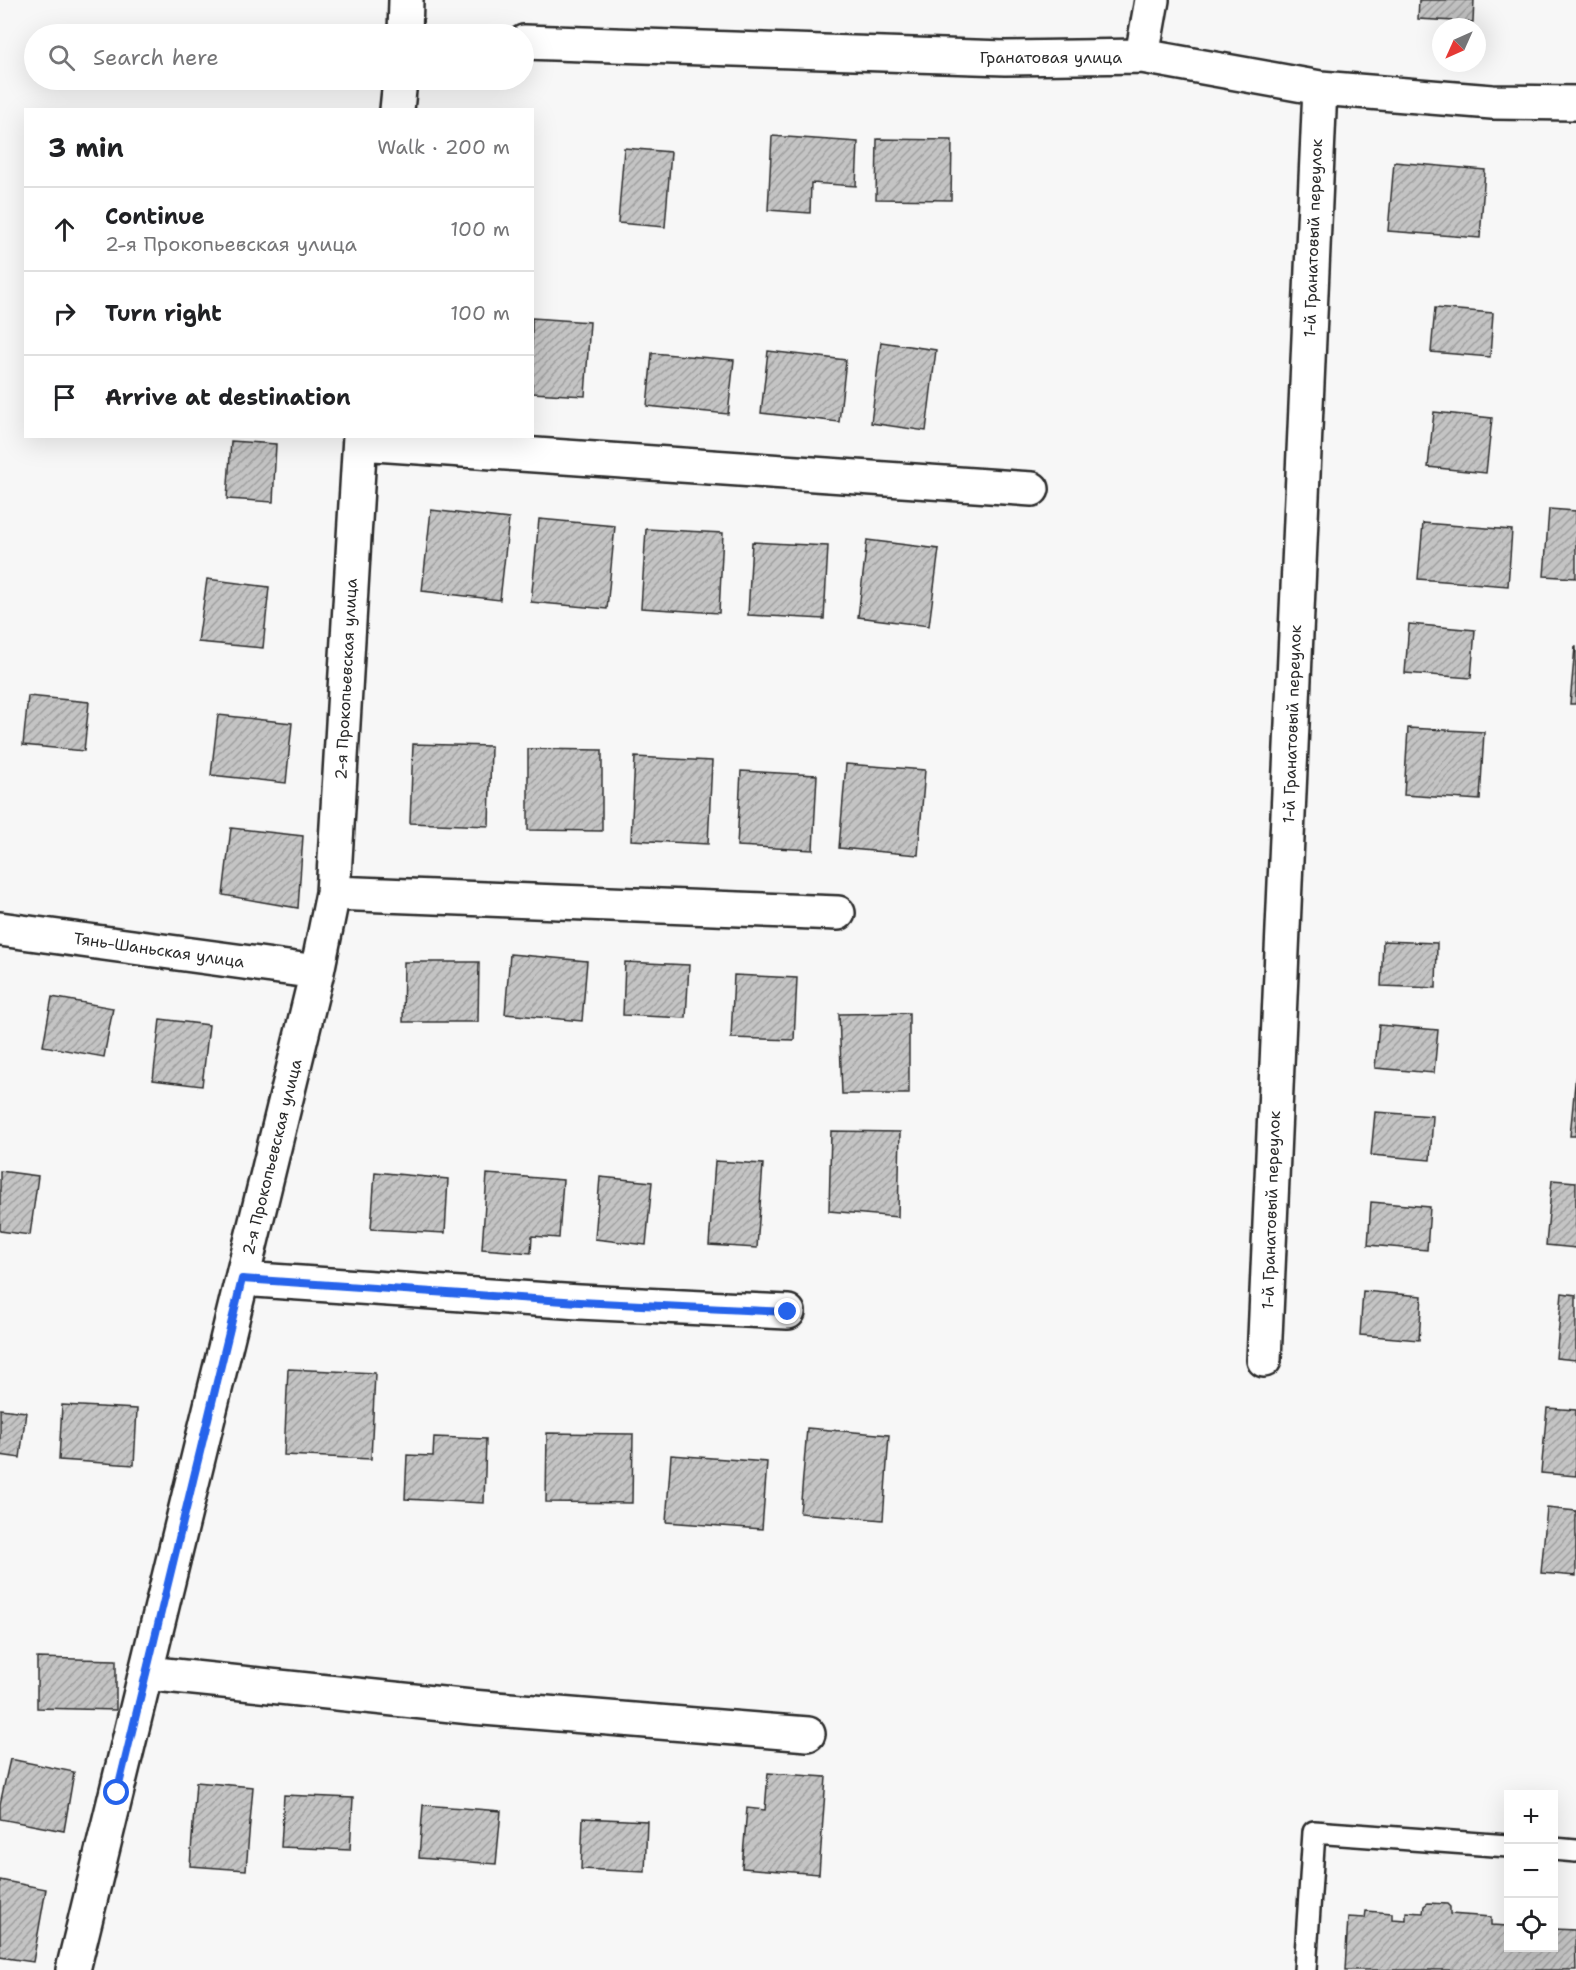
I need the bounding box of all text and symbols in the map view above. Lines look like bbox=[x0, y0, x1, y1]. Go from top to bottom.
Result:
north arrow bbox=[1432, 18, 1486, 72]
search box bbox=[24, 24, 534, 90]
icon: search bbox=[45, 41, 78, 74]
text: Search here bbox=[93, 43, 219, 72]
street label: Гранатовая улица bbox=[980, 47, 1122, 68]
text: 3 min bbox=[48, 130, 124, 165]
text: Walk · 200 m bbox=[377, 134, 510, 160]
street label: 1-й Гранатовый переулок bbox=[1299, 138, 1327, 338]
text: Continue bbox=[105, 202, 205, 231]
icon: ahead bbox=[48, 213, 81, 246]
text: 100 m bbox=[450, 216, 510, 242]
text: 2-я Прокопьевская улица bbox=[105, 231, 357, 257]
icon: right bbox=[48, 297, 81, 330]
text: Turn right bbox=[105, 299, 222, 328]
text: 100 m bbox=[450, 300, 510, 326]
icon: arrive bbox=[48, 381, 81, 414]
text: Arrive at destination bbox=[105, 383, 351, 412]
street label: 2-я Прокопьевская улица bbox=[330, 578, 362, 780]
street label: 1-й Гранатовый переулок bbox=[1278, 624, 1306, 824]
street label: Тянь-Шаньская улица bbox=[72, 928, 246, 972]
street label: 2-я Прокопьевская улица bbox=[237, 1057, 307, 1257]
street label: 1-й Гранатовый переулок bbox=[1257, 1110, 1285, 1310]
route end bbox=[774, 1298, 800, 1324]
route start bbox=[103, 1779, 129, 1805]
map controls bbox=[1504, 1790, 1558, 1952]
button: + bbox=[1504, 1790, 1558, 1844]
button: − bbox=[1504, 1844, 1558, 1898]
button: locate bbox=[1504, 1898, 1558, 1952]

